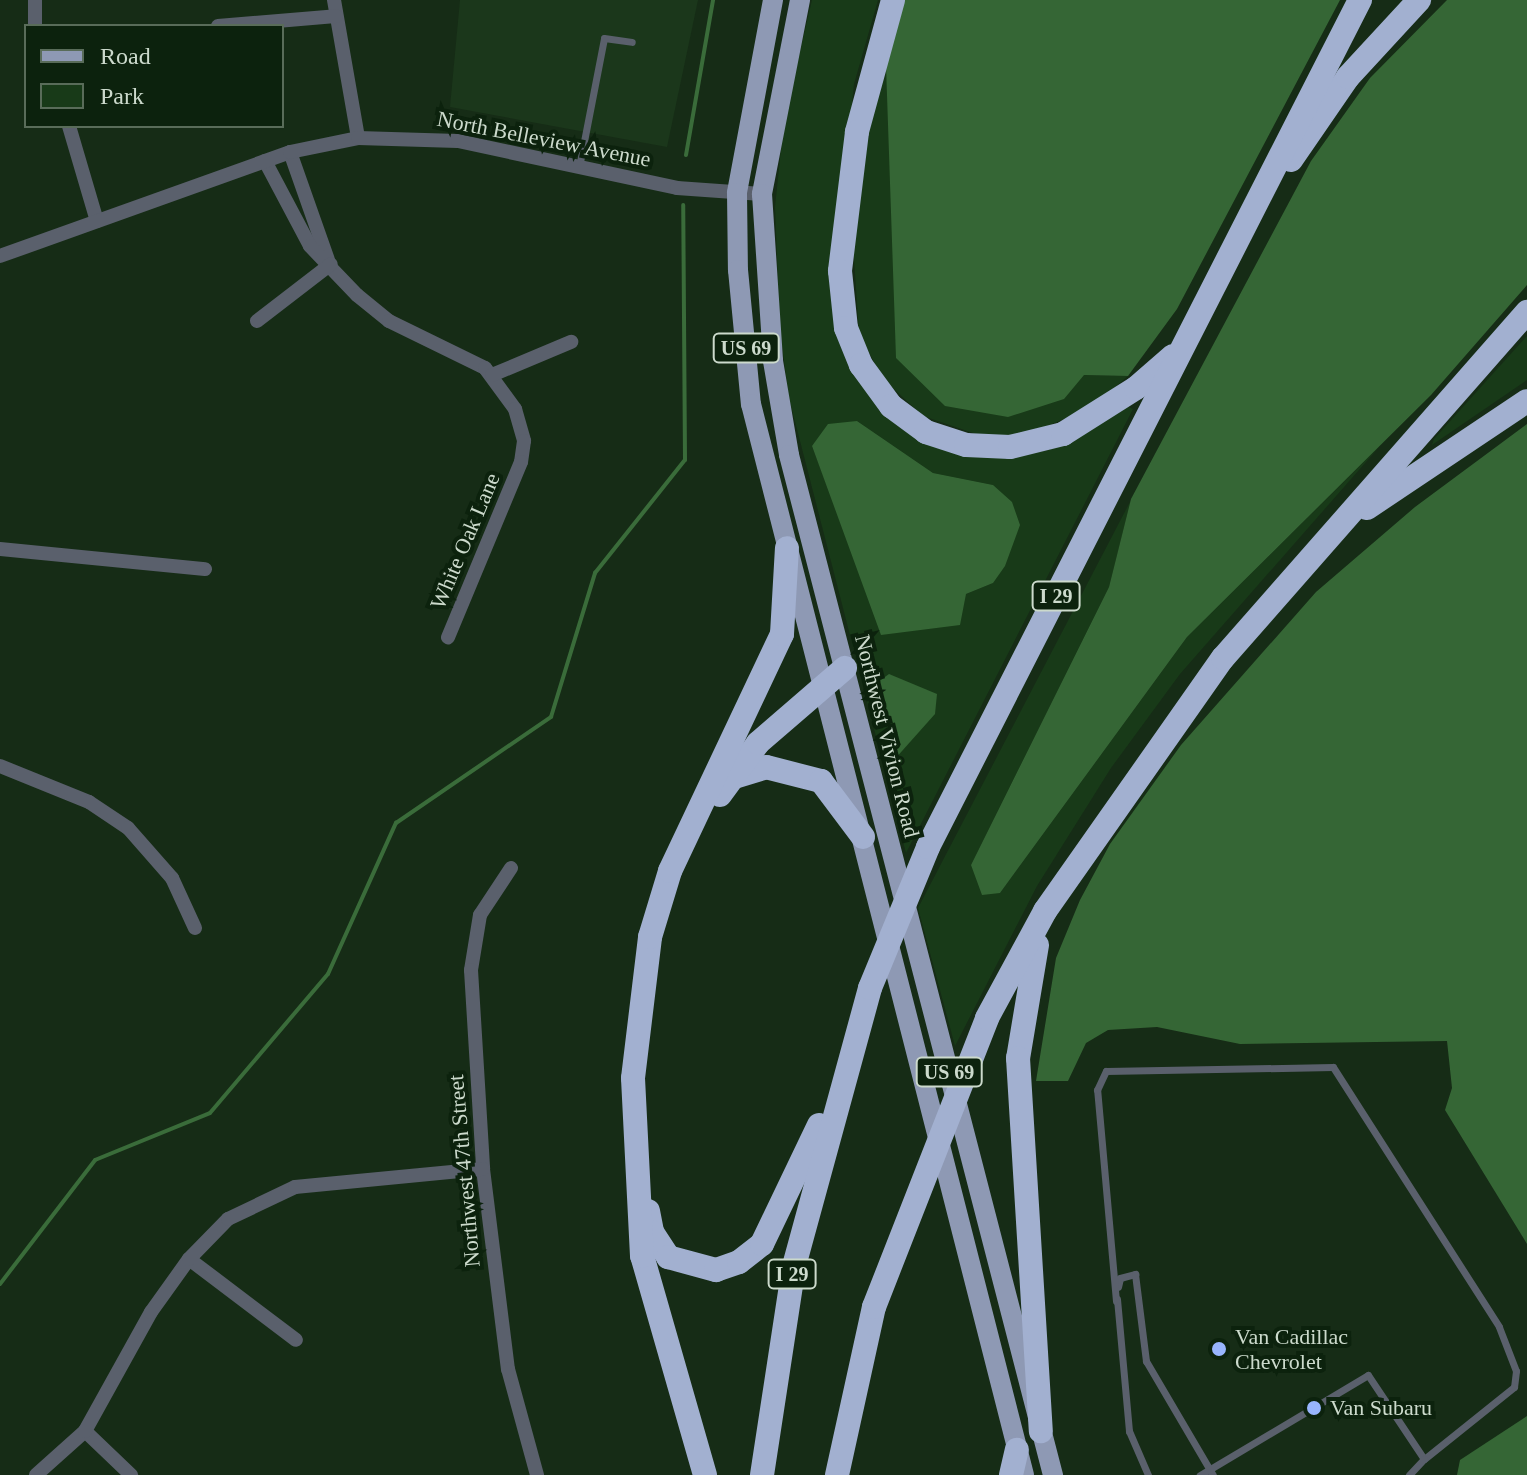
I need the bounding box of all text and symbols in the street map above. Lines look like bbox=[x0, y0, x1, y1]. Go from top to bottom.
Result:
legend bbox=[24, 24, 284, 128]
text: Road bbox=[100, 43, 151, 69]
text: Park bbox=[100, 83, 144, 109]
street label: North Belleview Avenue bbox=[434, 105, 654, 173]
road number: US 69 bbox=[712, 332, 780, 364]
street label: White Oak Lane bbox=[424, 469, 506, 613]
road number: I 29 bbox=[1030, 580, 1082, 612]
street label: Northwest Vivion Road bbox=[849, 631, 925, 841]
road number: US 69 bbox=[915, 1056, 983, 1088]
street label: Northwest 47th Street bbox=[442, 1074, 486, 1268]
road number: I 29 bbox=[766, 1258, 818, 1290]
place label: Van Cadillac Chevrolet bbox=[1235, 1323, 1348, 1374]
marker: Van Cadillac Chevrolet bbox=[1210, 1340, 1228, 1358]
place label: Van Subaru bbox=[1330, 1395, 1432, 1421]
marker: Van Subaru bbox=[1305, 1399, 1323, 1417]

